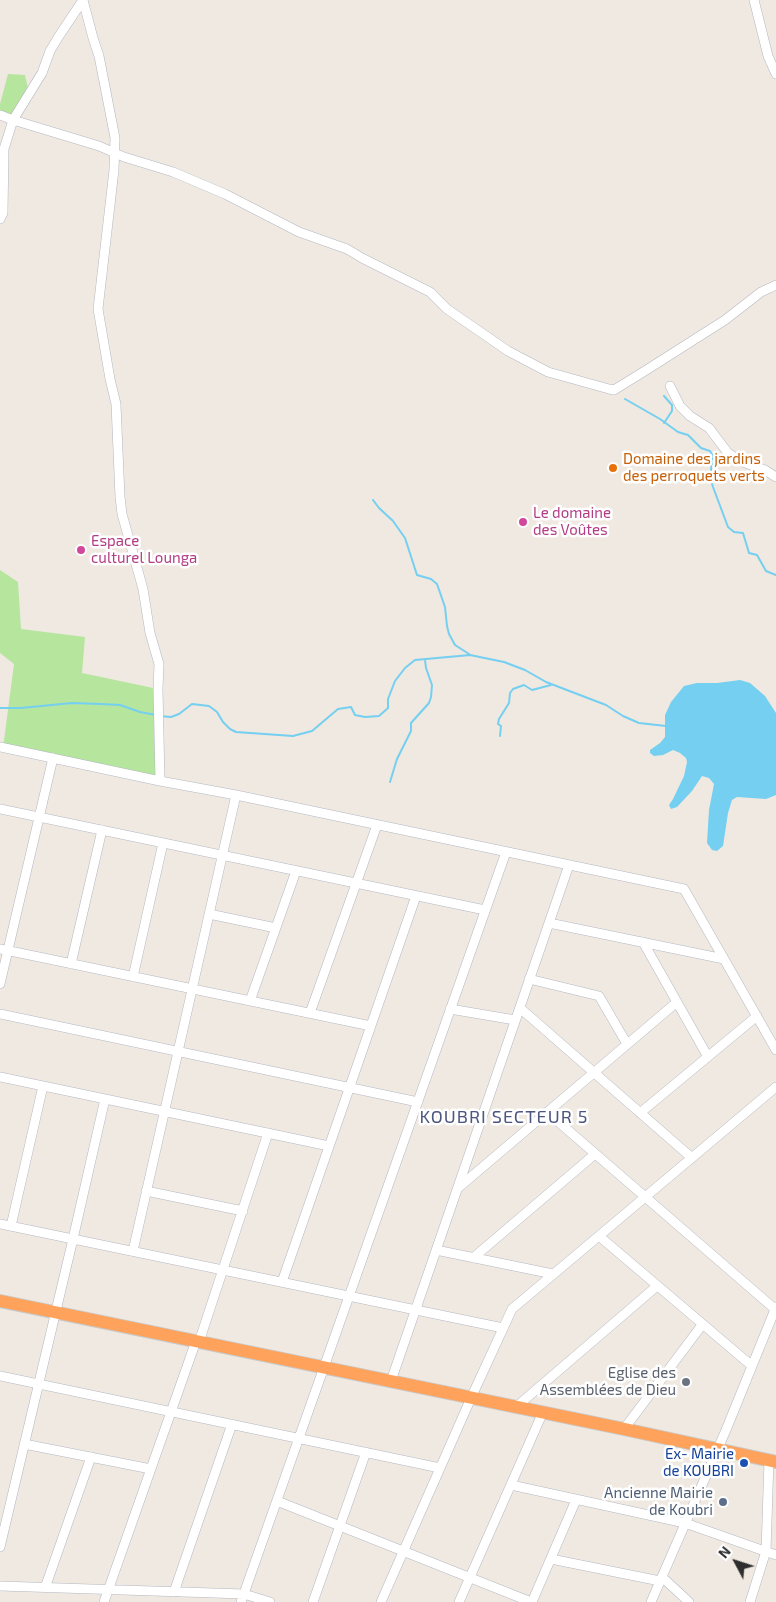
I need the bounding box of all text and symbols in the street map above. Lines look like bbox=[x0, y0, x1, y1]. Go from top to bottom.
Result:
place label: Domaine des jardins des perroquets verts bbox=[623, 450, 765, 485]
marker: Domaine des jardins des perroquets verts bbox=[607, 462, 619, 474]
place label: Le domaine des Voûtes bbox=[533, 504, 611, 539]
marker: Le domaine des Voûtes bbox=[517, 516, 529, 528]
place label: Espace culturel Lounga bbox=[91, 532, 197, 567]
marker: Espace culturel Lounga bbox=[75, 544, 87, 556]
district label: KOUBRI SECTEUR 5 bbox=[418, 1106, 590, 1128]
place label: Eglise des Assemblées de Dieu bbox=[540, 1364, 676, 1399]
marker: Eglise des Assemblées de Dieu bbox=[680, 1376, 692, 1388]
place label: Ex- Mairie de KOUBRI bbox=[663, 1445, 734, 1480]
marker: Ex- Mairie de KOUBRI bbox=[738, 1457, 750, 1469]
place label: Ancienne Mairie de Koubri bbox=[604, 1484, 713, 1519]
marker: Ancienne Mairie de Koubri bbox=[717, 1496, 729, 1508]
north arrow bbox=[711, 1537, 761, 1587]
text: N bbox=[714, 1543, 734, 1561]

